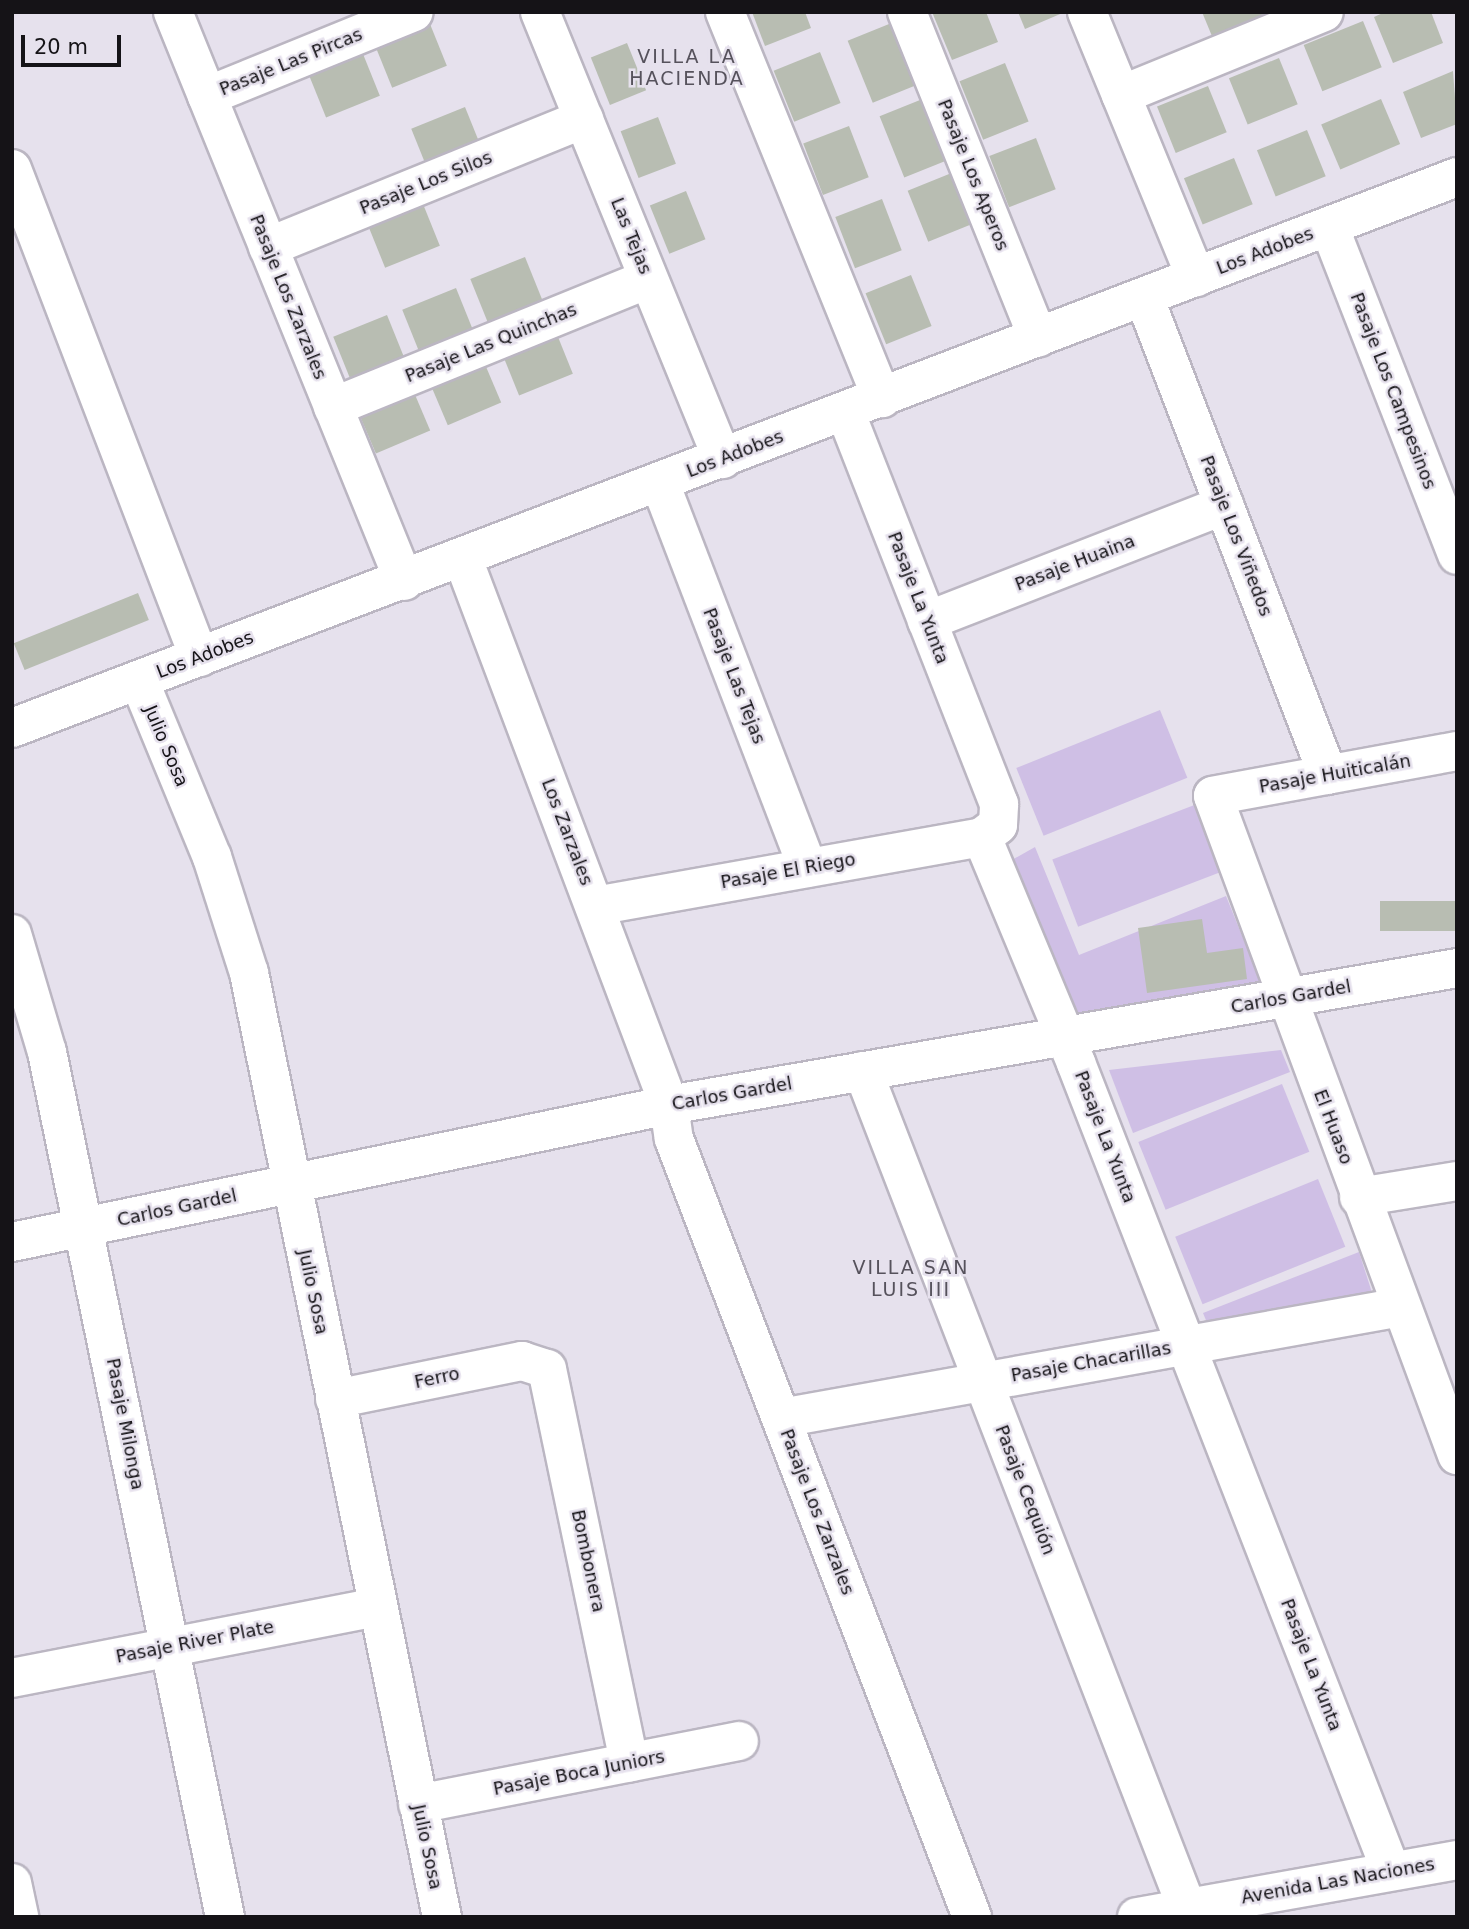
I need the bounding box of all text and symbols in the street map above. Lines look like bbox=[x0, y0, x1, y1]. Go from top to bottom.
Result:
scale bar bbox=[24, 21, 124, 65]
street label: Pasaje Las Pircas bbox=[216, 23, 366, 101]
text: 20 m bbox=[34, 35, 88, 59]
district label: VILLA LA HACIENDA bbox=[630, 46, 744, 90]
street label: Pasaje Los Aperos bbox=[933, 96, 1013, 254]
street label: Pasaje Los Silos bbox=[357, 147, 495, 219]
street label: Las Tejas bbox=[606, 195, 656, 277]
street label: Pasaje Los Zarzales bbox=[245, 211, 331, 383]
street label: Los Adobes bbox=[1213, 223, 1317, 279]
street label: Pasaje Los Campesinos bbox=[1345, 290, 1441, 492]
street label: Pasaje Las Quinchas bbox=[402, 299, 580, 387]
street label: Los Adobes bbox=[683, 426, 787, 482]
street label: Pasaje Los Viñedos bbox=[1195, 453, 1277, 619]
street label: Pasaje La Yunta bbox=[883, 529, 953, 667]
street label: Pasaje Huaina bbox=[1012, 530, 1138, 596]
street label: Pasaje Las Tejas bbox=[698, 605, 770, 747]
street label: Los Adobes bbox=[153, 627, 257, 683]
street label: Julio Sosa bbox=[139, 702, 193, 790]
street label: Pasaje Huiticalán bbox=[1257, 750, 1413, 798]
street label: Los Zarzales bbox=[537, 776, 597, 888]
street label: Pasaje El Riego bbox=[719, 849, 857, 893]
street label: Carlos Gardel bbox=[1229, 976, 1353, 1018]
street label: Pasaje La Yunta bbox=[1070, 1068, 1140, 1206]
street label: Carlos Gardel bbox=[670, 1073, 794, 1115]
street label: El Huaso bbox=[1309, 1087, 1357, 1167]
street label: Carlos Gardel bbox=[115, 1185, 239, 1231]
street label: Julio Sosa bbox=[293, 1248, 333, 1336]
district label: VILLA SAN LUIS III bbox=[854, 1257, 968, 1301]
street label: Pasaje Chacarillas bbox=[1009, 1337, 1173, 1387]
street label: Pasaje Milonga bbox=[102, 1356, 148, 1492]
street label: Ferro bbox=[412, 1363, 462, 1393]
street label: Pasaje Cequión bbox=[990, 1422, 1060, 1558]
street label: Pasaje Los Zarzales bbox=[775, 1426, 859, 1598]
street label: Bombonera bbox=[567, 1508, 609, 1614]
street label: Pasaje La Yunta bbox=[1276, 1596, 1346, 1734]
street label: Pasaje River Plate bbox=[114, 1616, 276, 1668]
street label: Pasaje Boca Juniors bbox=[491, 1746, 667, 1800]
street label: Julio Sosa bbox=[407, 1803, 447, 1891]
street label: Avenida Las Naciones bbox=[1240, 1853, 1436, 1909]

